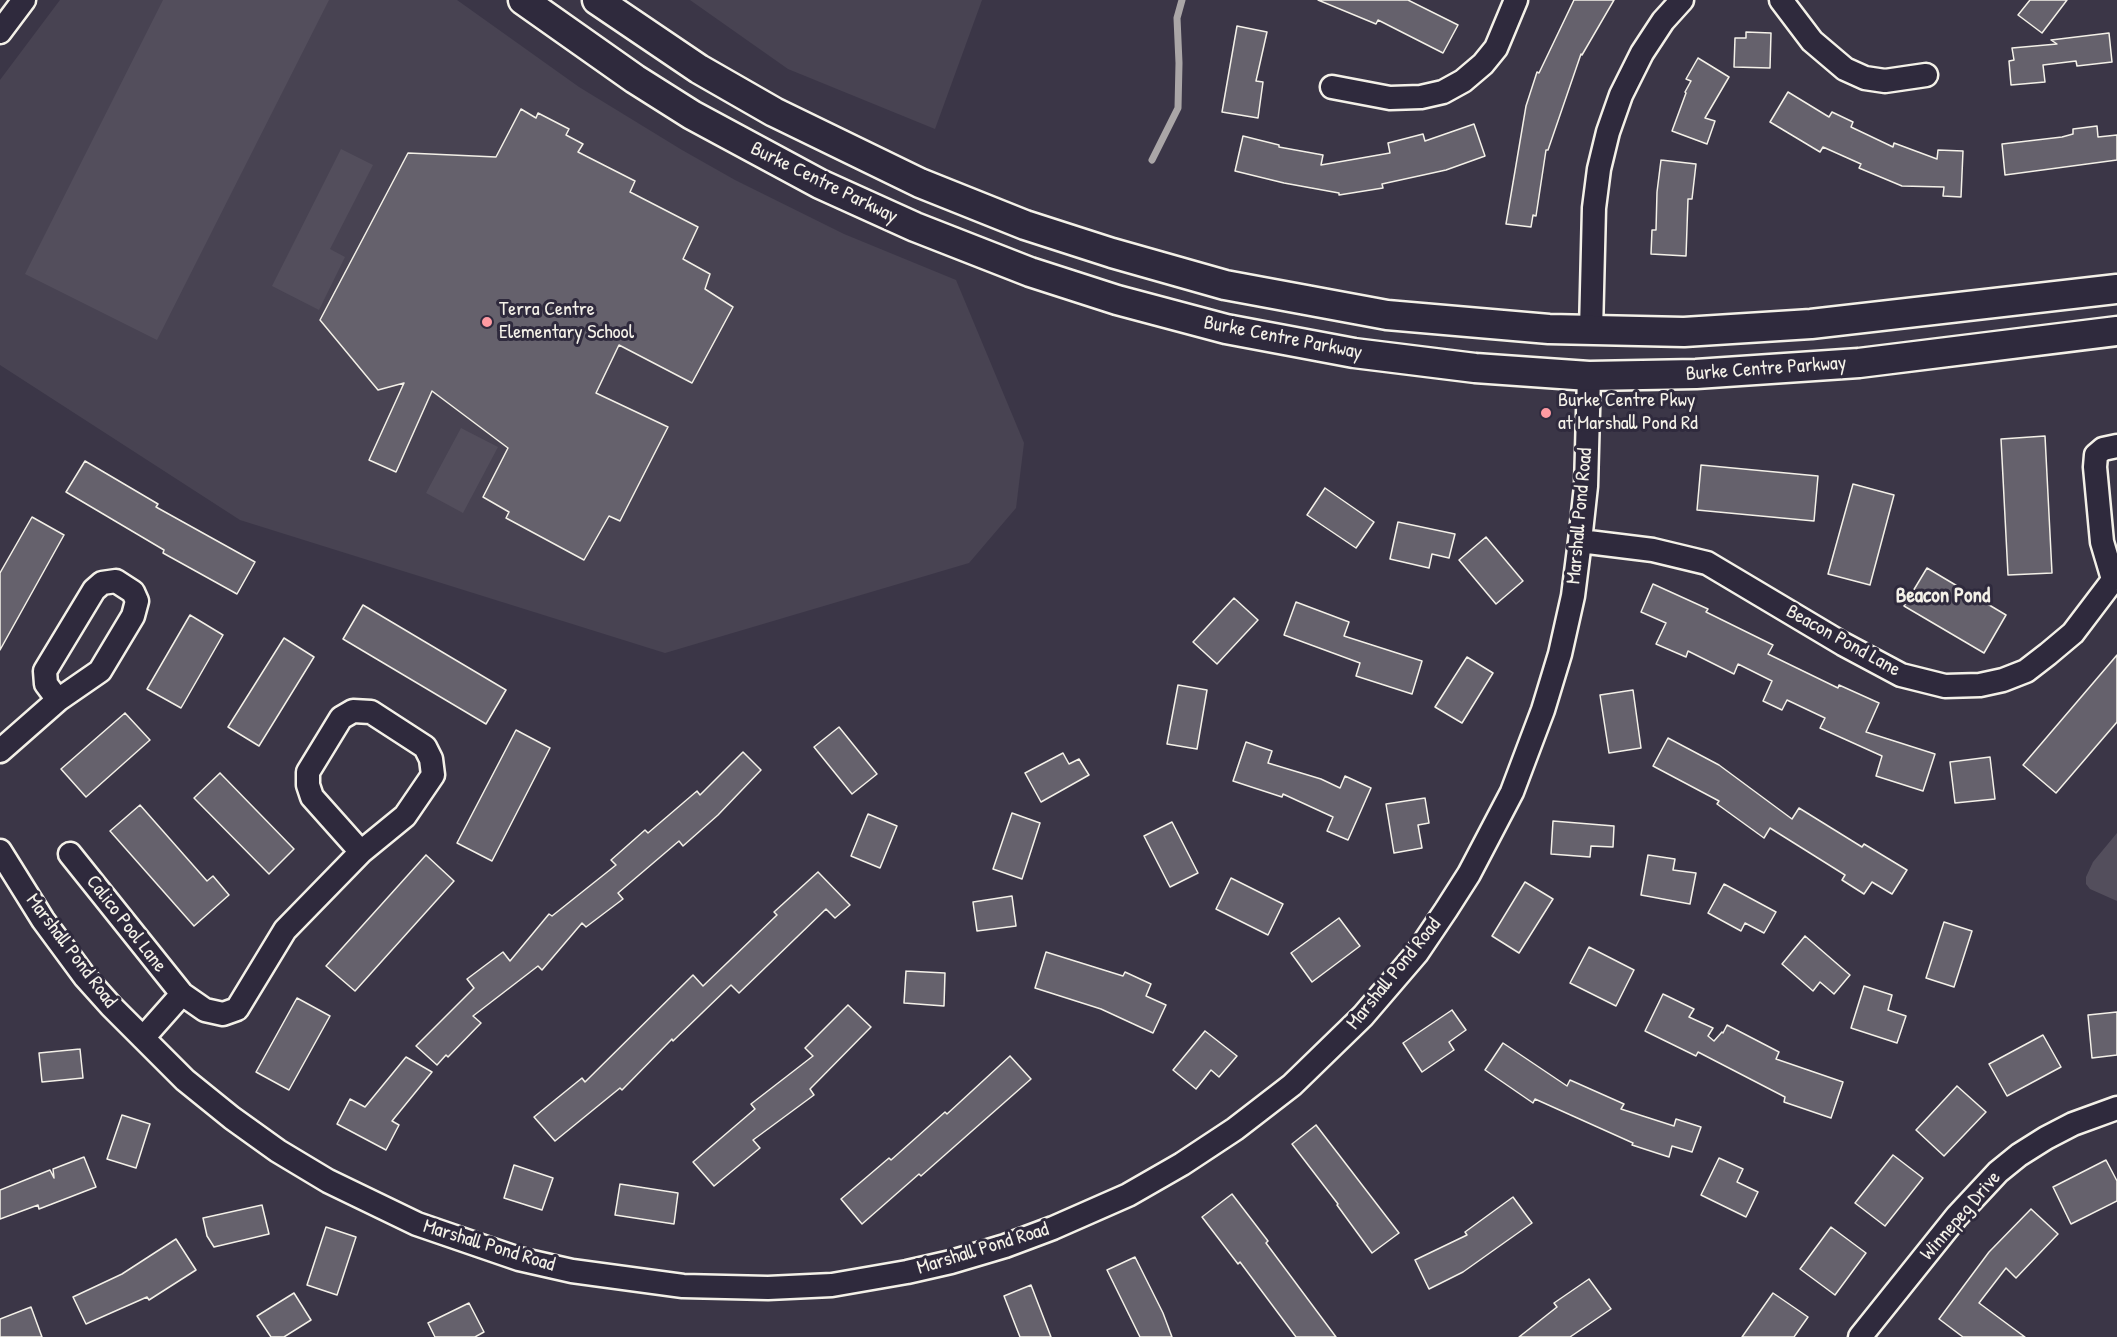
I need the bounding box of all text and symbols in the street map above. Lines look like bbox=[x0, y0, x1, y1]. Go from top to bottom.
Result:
street label: Burke Centre Parkway bbox=[746, 137, 902, 229]
place label: Terra Centre Elementary School bbox=[499, 298, 634, 345]
street label: Burke Centre Parkway bbox=[1202, 311, 1364, 365]
marker: Terra Centre Elementary School bbox=[480, 315, 494, 329]
street label: Burke Centre Parkway bbox=[1685, 351, 1847, 387]
place label: Burke Centre Pkwy at Marshall Pond Rd bbox=[1558, 389, 1698, 436]
marker: Burke Centre Pkwy at Marshall Pond Rd bbox=[1539, 406, 1553, 420]
street label: Marshall Pond Road bbox=[1562, 447, 1598, 585]
district label: Beacon Pond bbox=[1896, 583, 1990, 609]
street label: Beacon Pond Lane bbox=[1782, 600, 1904, 682]
street label: Calico Pool Lane bbox=[81, 871, 171, 977]
street label: Marshall Pond Road bbox=[20, 889, 122, 1013]
street label: Marshall Pond Road bbox=[1342, 913, 1446, 1035]
street label: Winnepeg Drive bbox=[1916, 1166, 2006, 1266]
street label: Marshall Pond Road bbox=[420, 1215, 558, 1277]
street label: Marshall Pond Road bbox=[914, 1218, 1052, 1280]

